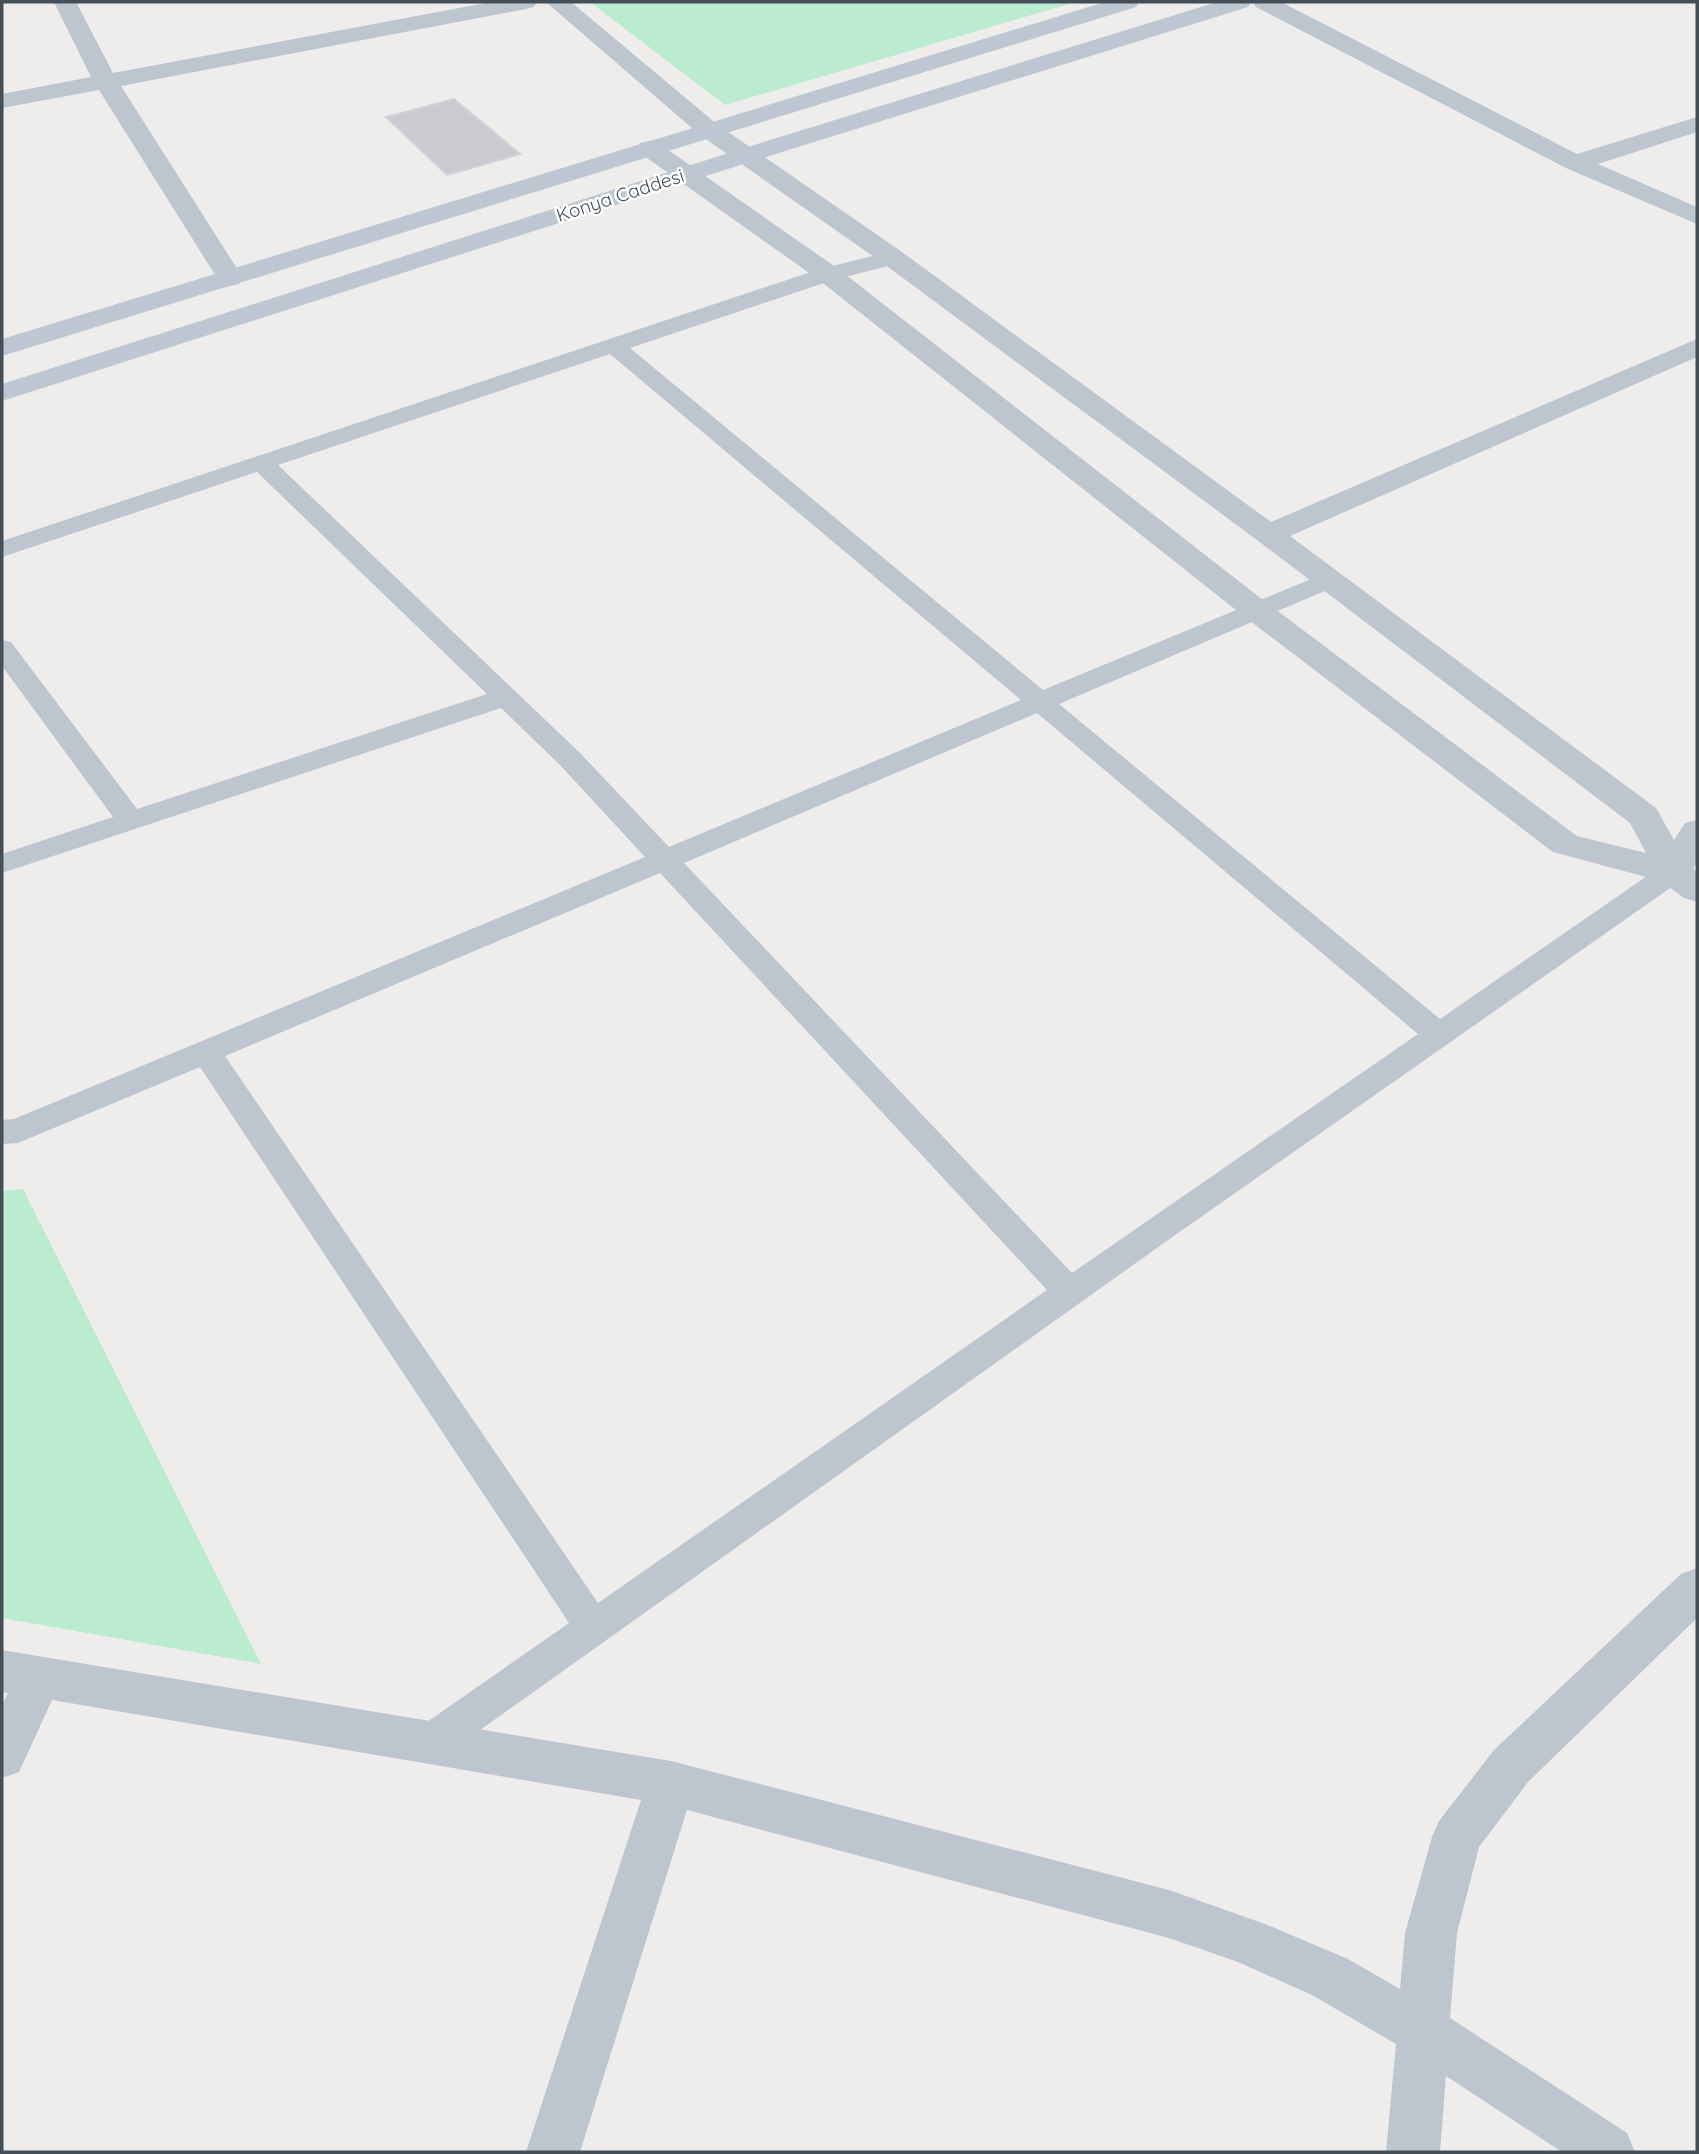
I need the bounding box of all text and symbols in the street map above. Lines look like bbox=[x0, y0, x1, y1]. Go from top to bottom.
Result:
street label: Konya Caddesi bbox=[553, 163, 687, 227]

